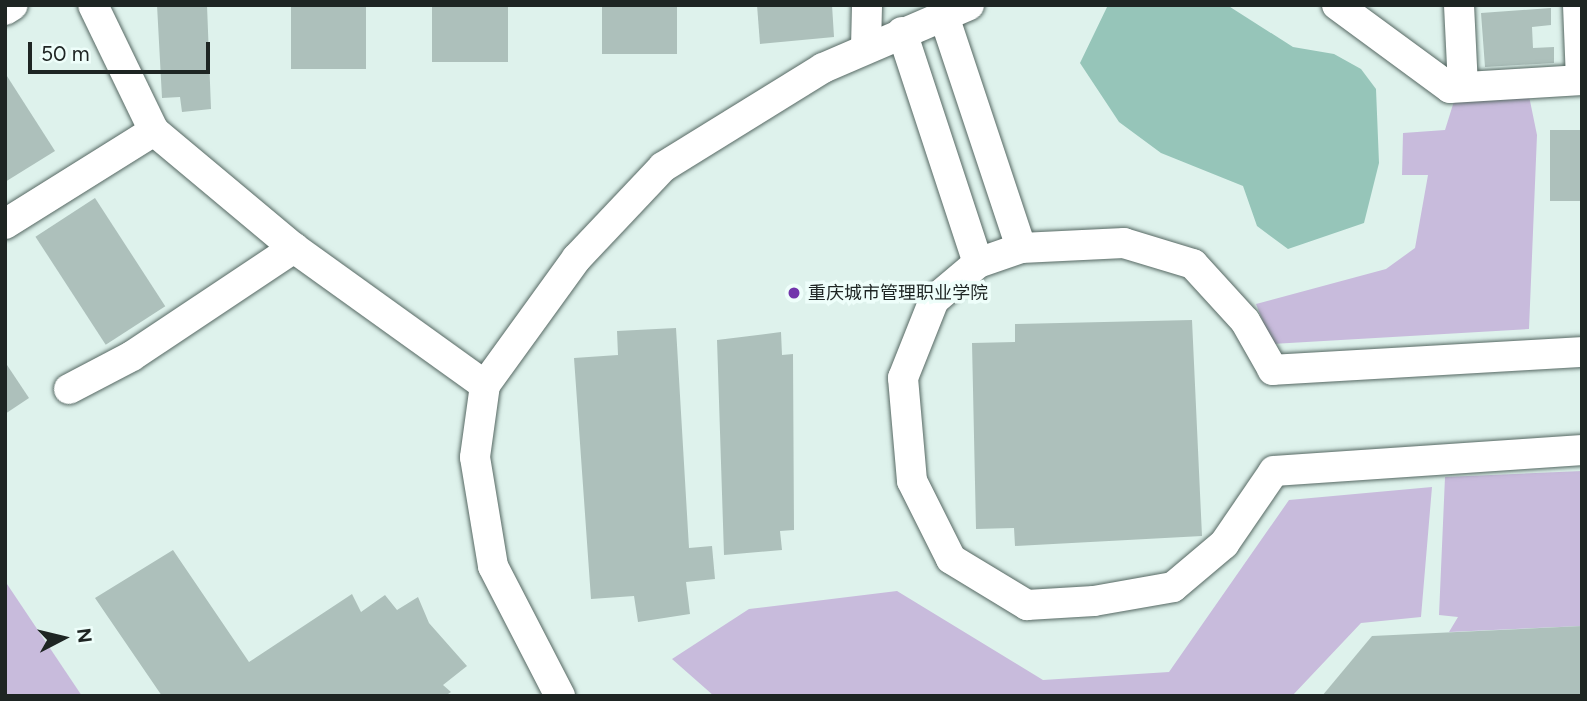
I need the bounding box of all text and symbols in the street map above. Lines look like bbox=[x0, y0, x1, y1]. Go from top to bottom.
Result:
scale bar bbox=[32, 28, 214, 72]
text: 50 m bbox=[41, 41, 90, 66]
place label: 重庆城市管理职业学院 bbox=[808, 282, 988, 304]
marker: 重庆城市管理职业学院 bbox=[786, 285, 802, 301]
north arrow bbox=[28, 603, 98, 673]
text: N bbox=[72, 627, 97, 644]

